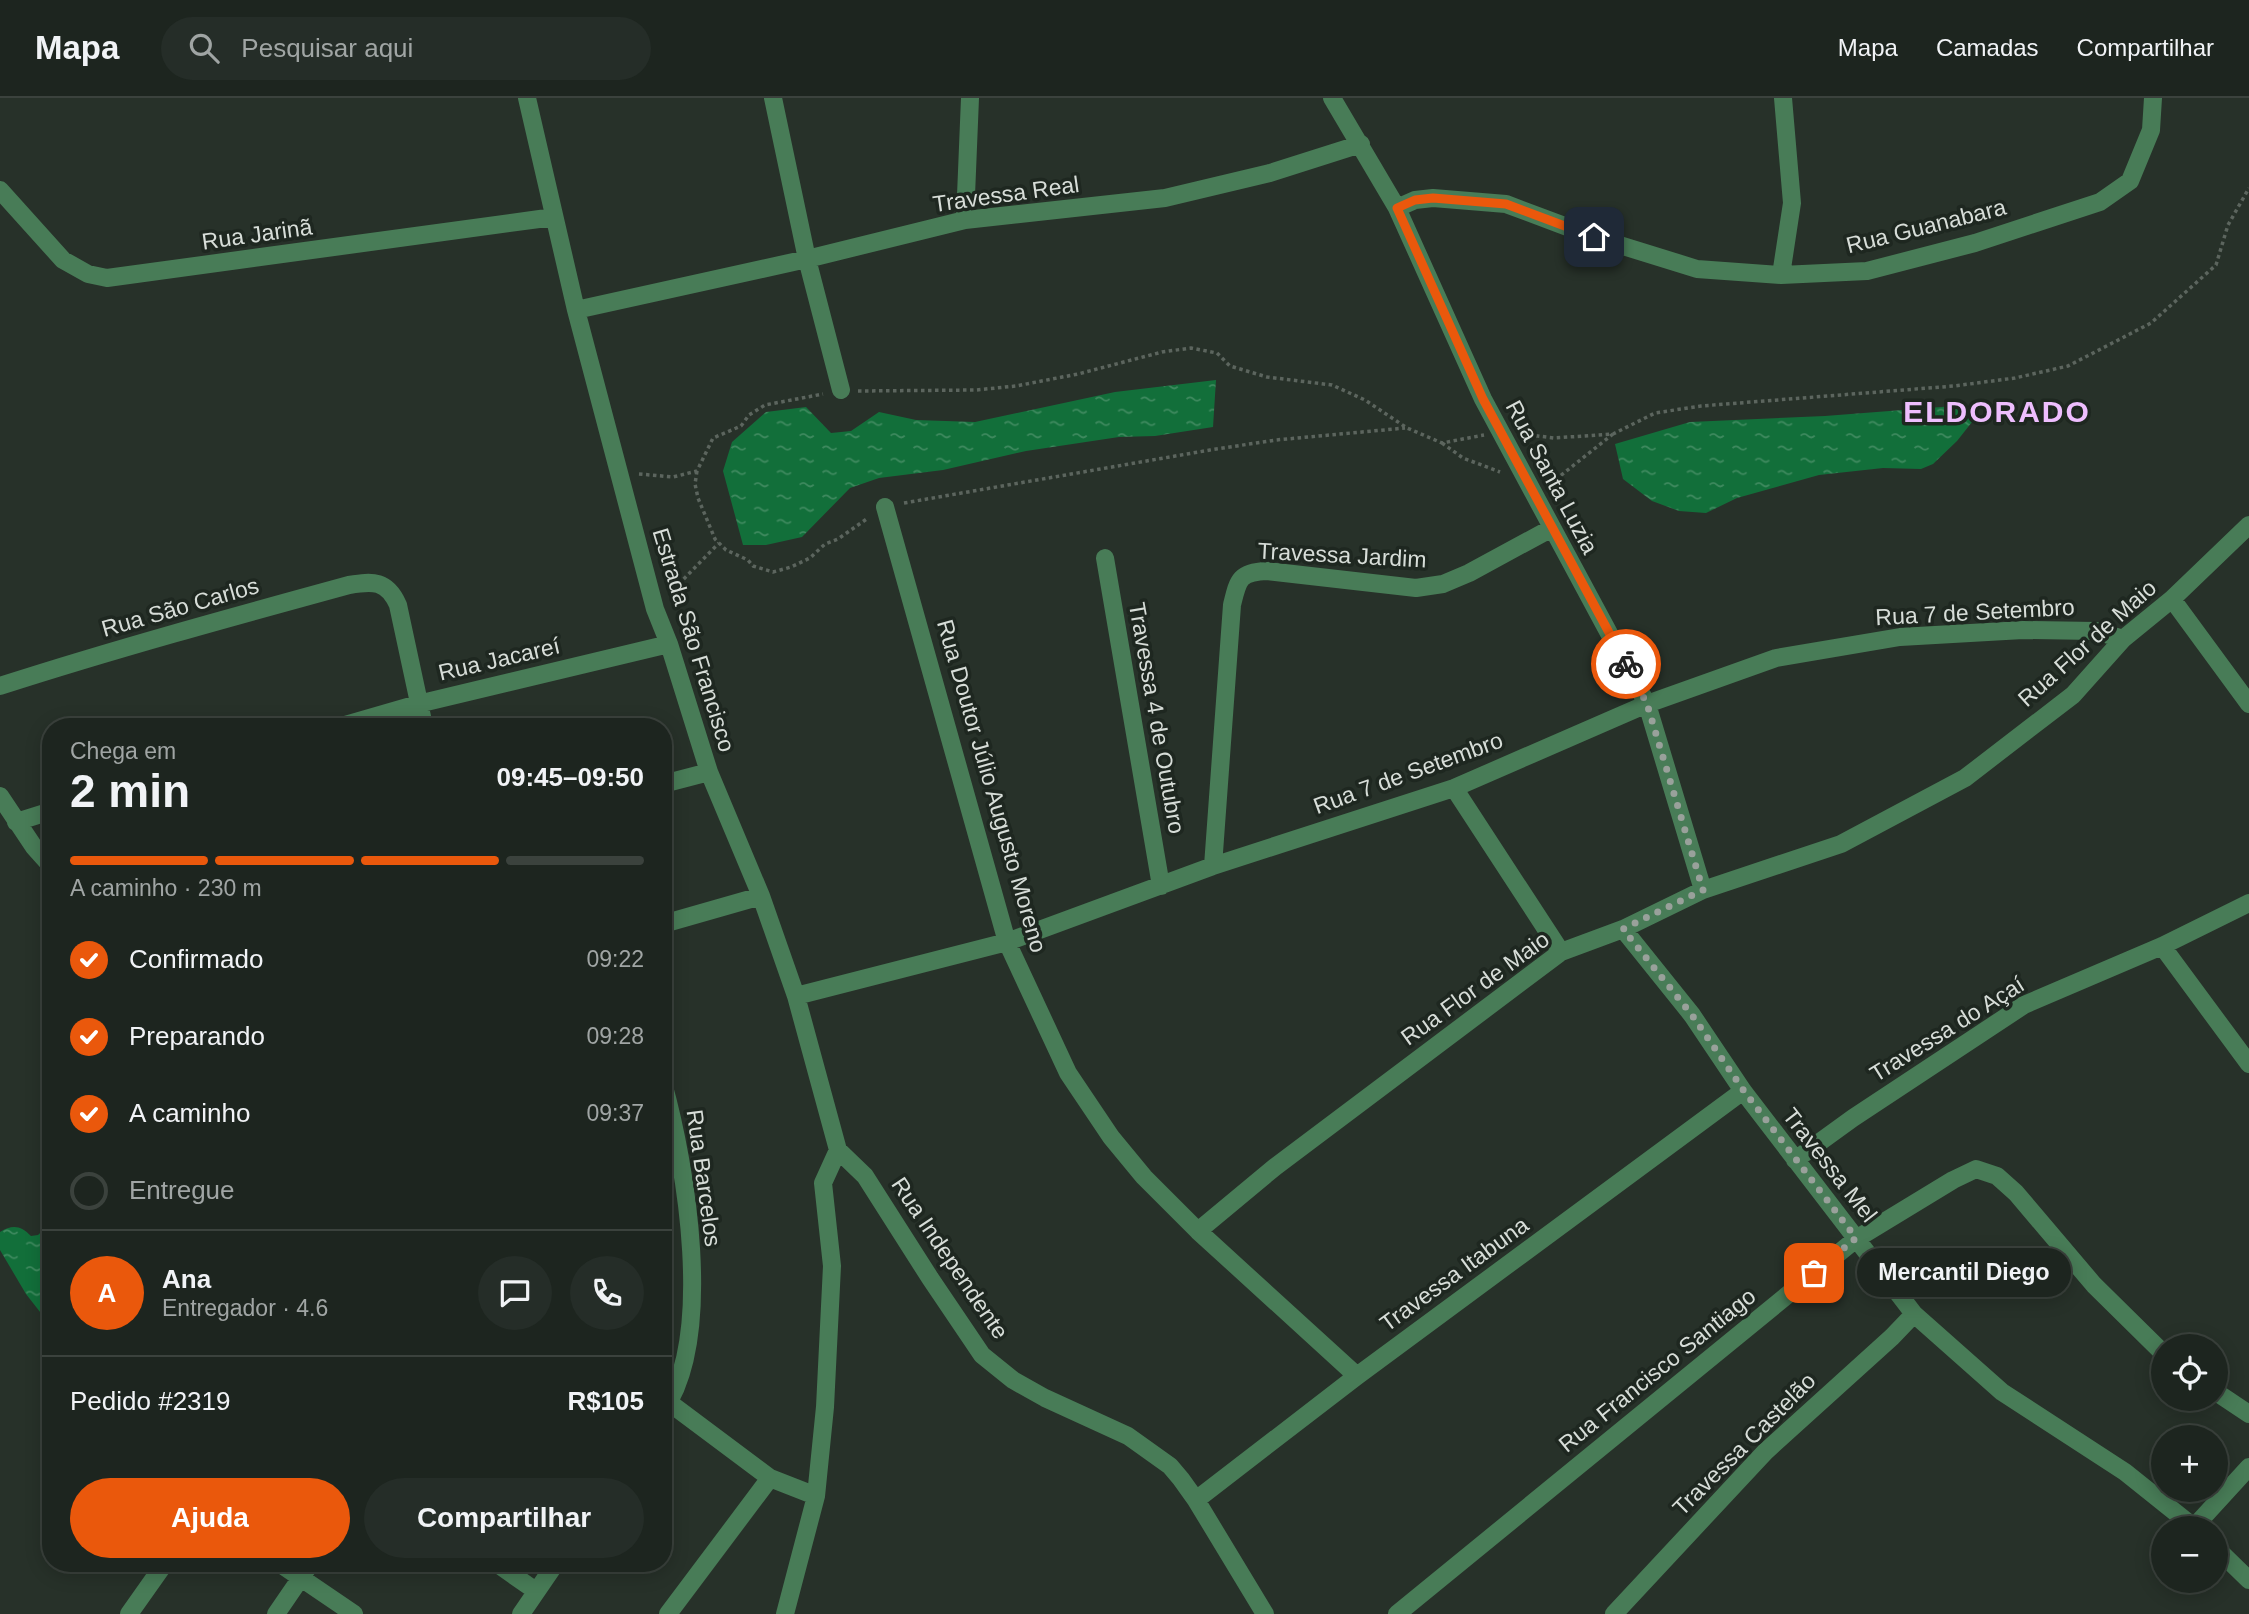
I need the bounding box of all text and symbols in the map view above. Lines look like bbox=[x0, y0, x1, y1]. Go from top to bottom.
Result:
search box bbox=[161, 17, 651, 80]
text: Mapa bbox=[35, 29, 119, 66]
icon: search bbox=[185, 29, 223, 67]
text: Pesquisar aqui bbox=[241, 33, 413, 63]
text: Mapa bbox=[1838, 34, 1898, 61]
text: Camadas bbox=[1936, 34, 2039, 61]
text: Compartilhar bbox=[2077, 34, 2214, 61]
street label: Travessa Real bbox=[931, 171, 1081, 217]
street label: Rua Guanabara bbox=[1843, 194, 2009, 258]
pin bbox=[1564, 207, 1624, 267]
street label: Rua Jarinã bbox=[200, 213, 314, 255]
icon: home bbox=[1575, 218, 1613, 256]
district label: ELDORADO bbox=[1903, 395, 2091, 428]
street label: Rua Santa Luzia bbox=[1501, 396, 1603, 558]
street label: Estrada São Francisco bbox=[648, 525, 740, 755]
street label: Travessa Jardim bbox=[1257, 538, 1427, 572]
street label: Rua São Carlos bbox=[98, 572, 262, 642]
street label: Rua Flor de Maio bbox=[2013, 574, 2161, 712]
street label: Rua 7 de Setembro bbox=[1875, 594, 2075, 630]
street label: Travessa 4 de Outubro bbox=[1124, 600, 1190, 836]
street label: Rua Doutor Júlio Augusto Moreno bbox=[932, 617, 1052, 955]
courier bbox=[1591, 629, 1661, 699]
street label: Rua Jacareí bbox=[436, 632, 563, 686]
icon: bike bbox=[1607, 645, 1645, 683]
street label: Rua 7 de Setembro bbox=[1310, 727, 1506, 819]
text: Chega em bbox=[70, 738, 176, 764]
text: 09:45–09:50 bbox=[497, 762, 644, 792]
text: 2 min bbox=[70, 765, 190, 817]
text: A caminho · 230 m bbox=[70, 875, 262, 901]
street label: Rua Flor de Maio bbox=[1396, 926, 1554, 1050]
icon: check bbox=[70, 941, 108, 979]
text: Confirmado bbox=[129, 944, 263, 974]
text: 09:22 bbox=[586, 946, 644, 972]
street label: Travessa do Açaí bbox=[1865, 971, 2029, 1087]
icon: check bbox=[70, 1018, 108, 1056]
text: Preparando bbox=[129, 1021, 265, 1051]
text: 09:28 bbox=[586, 1023, 644, 1049]
icon: check bbox=[70, 1095, 108, 1133]
text: A caminho bbox=[129, 1098, 250, 1128]
text: 09:37 bbox=[586, 1100, 644, 1126]
street label: Travessa Mel bbox=[1778, 1103, 1882, 1227]
street label: Rua Barcelos bbox=[682, 1108, 726, 1248]
street label: Rua Independente bbox=[886, 1172, 1014, 1344]
text: Entregue bbox=[129, 1175, 235, 1205]
street label: Travessa Itabuna bbox=[1375, 1211, 1533, 1336]
pin bbox=[1784, 1243, 1844, 1303]
callout: Mercantil Diego bbox=[1856, 1248, 2070, 1298]
icon: bag bbox=[1795, 1254, 1833, 1292]
button: chat bbox=[478, 1256, 552, 1330]
button: phone bbox=[570, 1256, 644, 1330]
text: Mercantil Diego bbox=[1878, 1259, 2050, 1285]
text: Ana bbox=[162, 1264, 211, 1294]
text: A bbox=[98, 1278, 116, 1308]
street label: Rua Francisco Santiago bbox=[1553, 1283, 1761, 1457]
text: Entregador · 4.6 bbox=[162, 1295, 328, 1321]
map controls bbox=[2151, 1334, 2228, 1593]
button: locate bbox=[2151, 1334, 2228, 1411]
street label: Travessa Castelão bbox=[1667, 1367, 1821, 1521]
text: Pedido #2319 bbox=[70, 1386, 230, 1416]
text: R$105 bbox=[567, 1386, 644, 1416]
button: + bbox=[2151, 1425, 2228, 1502]
button: Ajuda bbox=[70, 1478, 350, 1558]
button: Compartilhar bbox=[364, 1478, 644, 1558]
button: − bbox=[2151, 1516, 2228, 1593]

